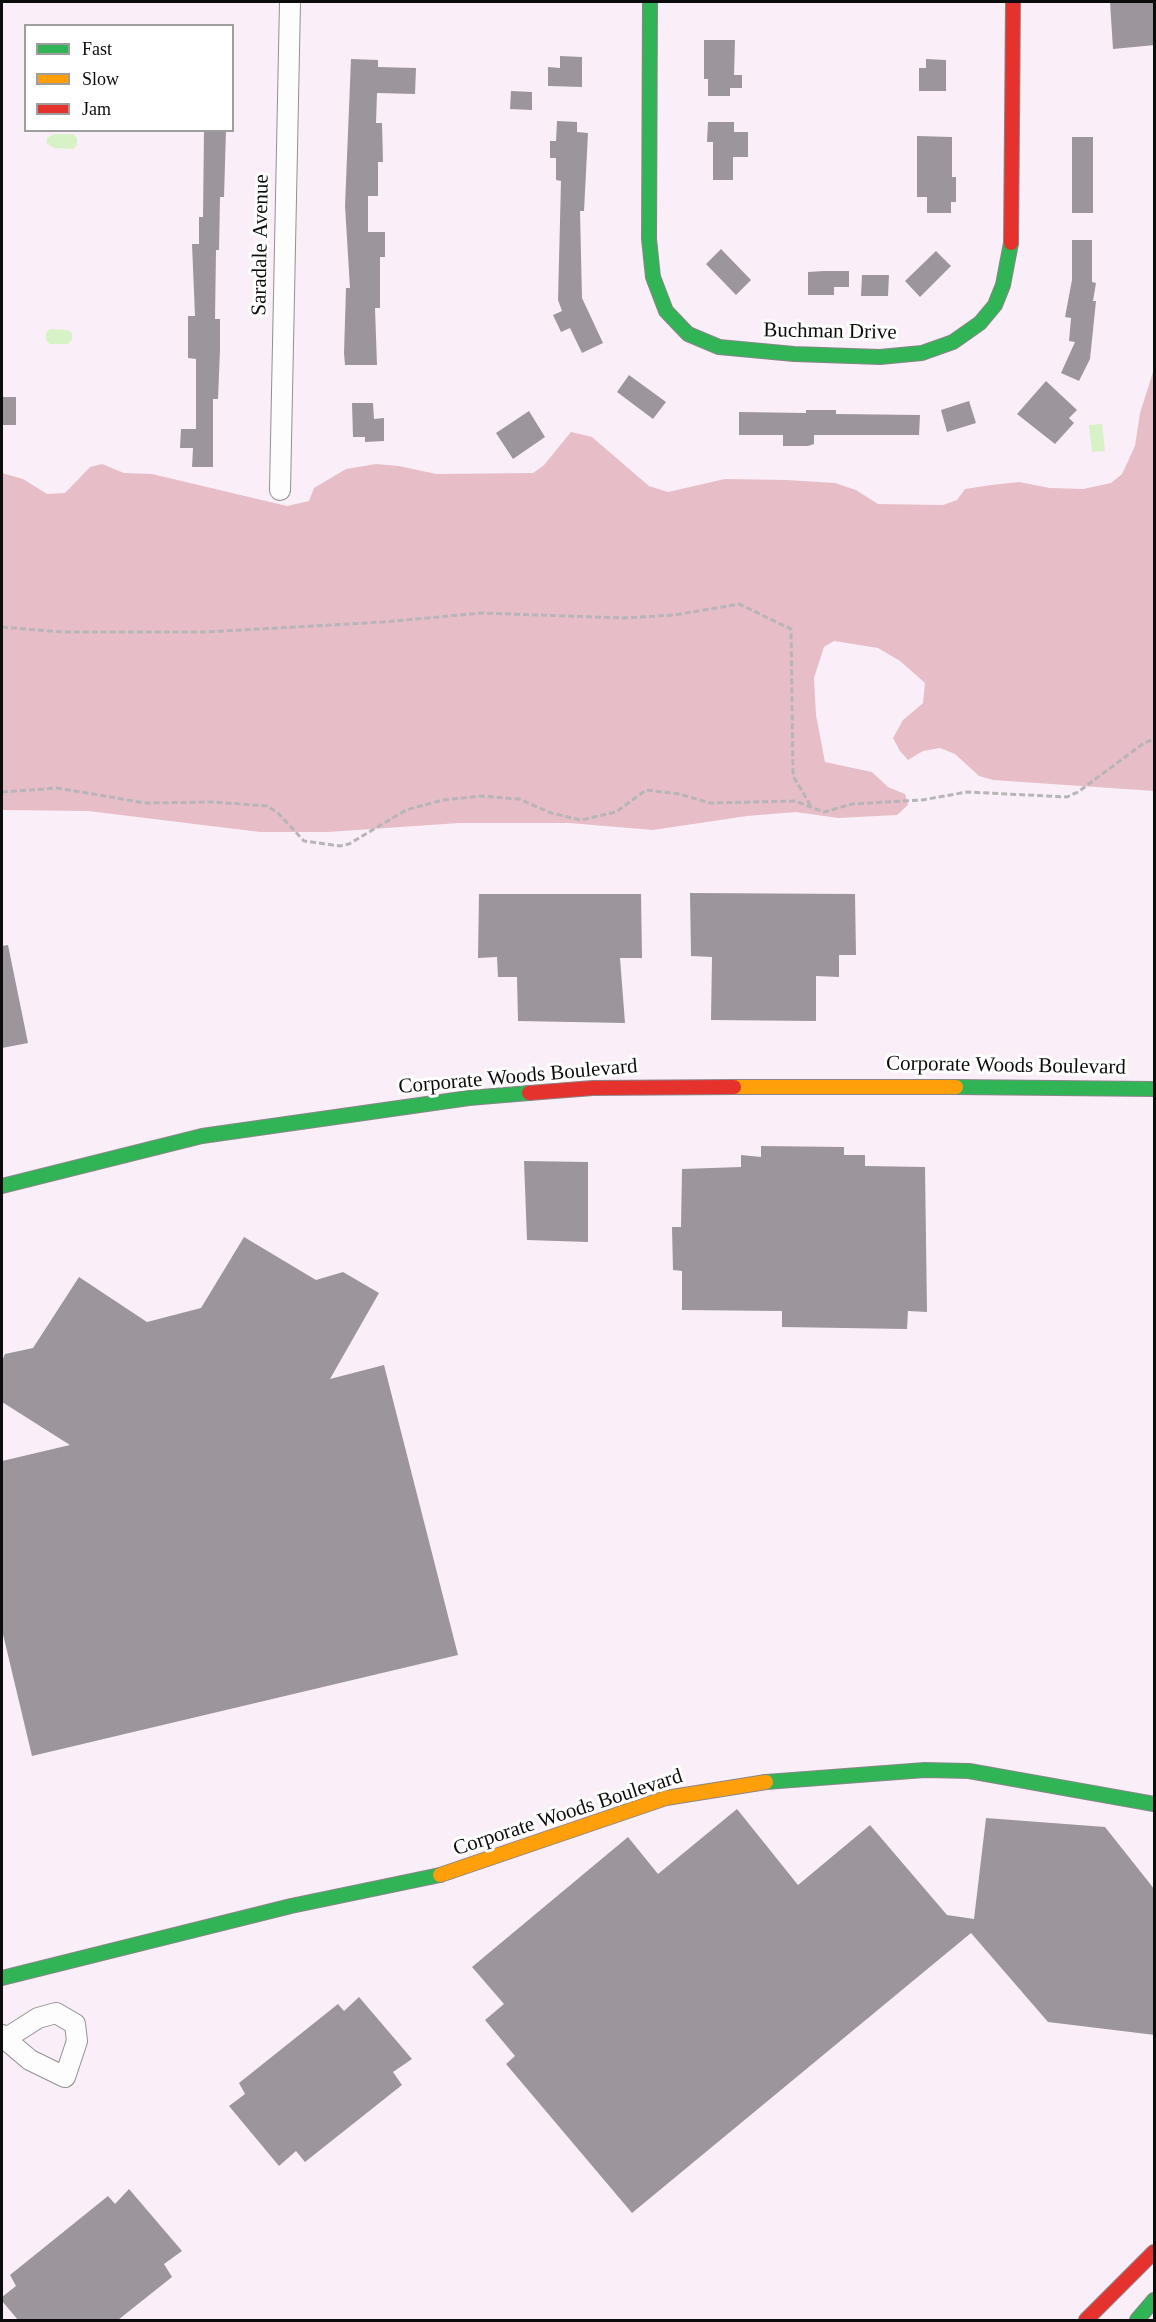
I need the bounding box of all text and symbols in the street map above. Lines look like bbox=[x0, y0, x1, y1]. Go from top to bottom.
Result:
legend bbox=[24, 24, 234, 132]
text: Fast bbox=[82, 39, 112, 59]
text: Slow bbox=[82, 69, 119, 89]
text: Jam bbox=[82, 99, 111, 119]
street label: Saradale Avenue bbox=[247, 174, 275, 316]
street label: Buchman Drive bbox=[763, 318, 897, 346]
street label: Corporate Woods Boulevard bbox=[886, 1051, 1126, 1081]
street label: Corporate Woods Boulevard bbox=[397, 1054, 639, 1100]
street label: Corporate Woods Boulevard bbox=[450, 1764, 686, 1862]

